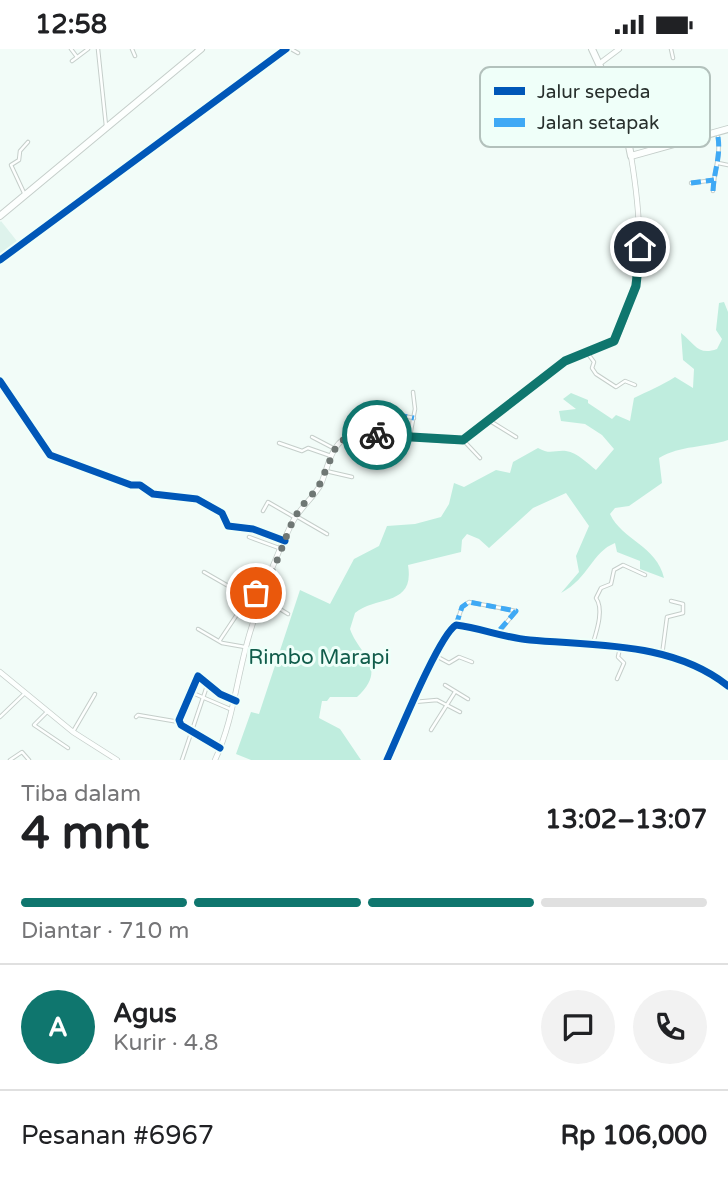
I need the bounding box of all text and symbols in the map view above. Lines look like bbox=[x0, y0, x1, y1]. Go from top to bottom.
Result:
text: 12:58 bbox=[35, 9, 107, 40]
legend bbox=[480, 67, 710, 147]
text: Jalur sepeda bbox=[537, 81, 650, 103]
text: Jalan setapak bbox=[537, 112, 659, 134]
pin bbox=[610, 217, 670, 277]
icon: home bbox=[621, 228, 659, 266]
courier bbox=[342, 400, 412, 470]
icon: bike bbox=[358, 416, 396, 454]
pin bbox=[226, 563, 286, 623]
icon: bag bbox=[237, 574, 275, 612]
park label: Rimbo Marapi bbox=[248, 645, 390, 670]
text: Tiba dalam bbox=[21, 780, 141, 808]
text: 13:02–13:07 bbox=[545, 804, 707, 835]
text: 4 mnt bbox=[21, 806, 149, 861]
text: Diantar · 710 m bbox=[21, 917, 189, 945]
button: chat bbox=[541, 990, 615, 1064]
button: phone bbox=[633, 990, 707, 1064]
text: Agus bbox=[113, 998, 177, 1029]
text: A bbox=[48, 1012, 68, 1043]
text: Kurir · 4.8 bbox=[113, 1029, 218, 1057]
text: Pesanan #6967 bbox=[21, 1120, 214, 1151]
text: Rp 106,000 bbox=[561, 1120, 707, 1151]

